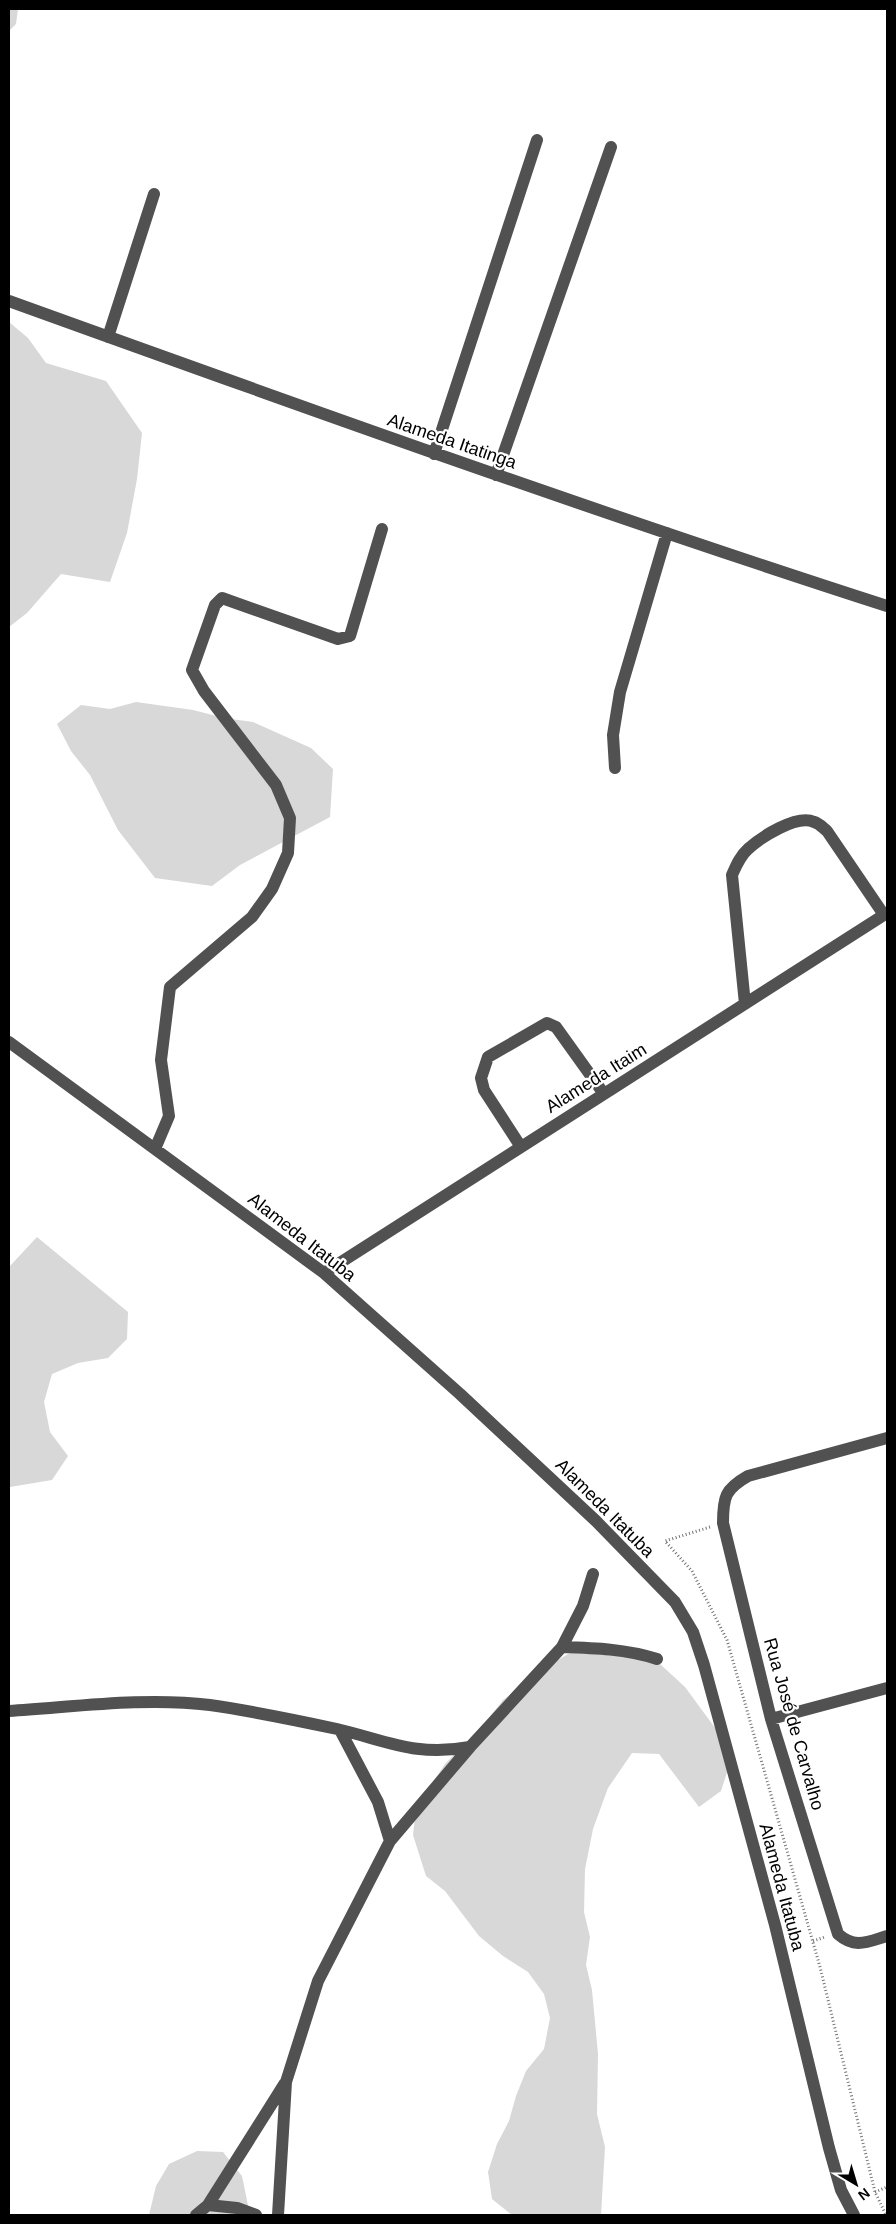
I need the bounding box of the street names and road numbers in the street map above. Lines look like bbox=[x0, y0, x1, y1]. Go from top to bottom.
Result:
street label: Alameda Itatinga bbox=[385, 410, 520, 473]
street label: Alameda Itaim bbox=[542, 1039, 650, 1117]
street label: Alameda Itatuba bbox=[244, 1189, 361, 1286]
street label: Alameda Itatuba bbox=[552, 1455, 659, 1562]
street label: Rua José de Carvalho bbox=[760, 1636, 828, 1812]
street label: Alameda Itatuba bbox=[755, 1821, 809, 1954]

